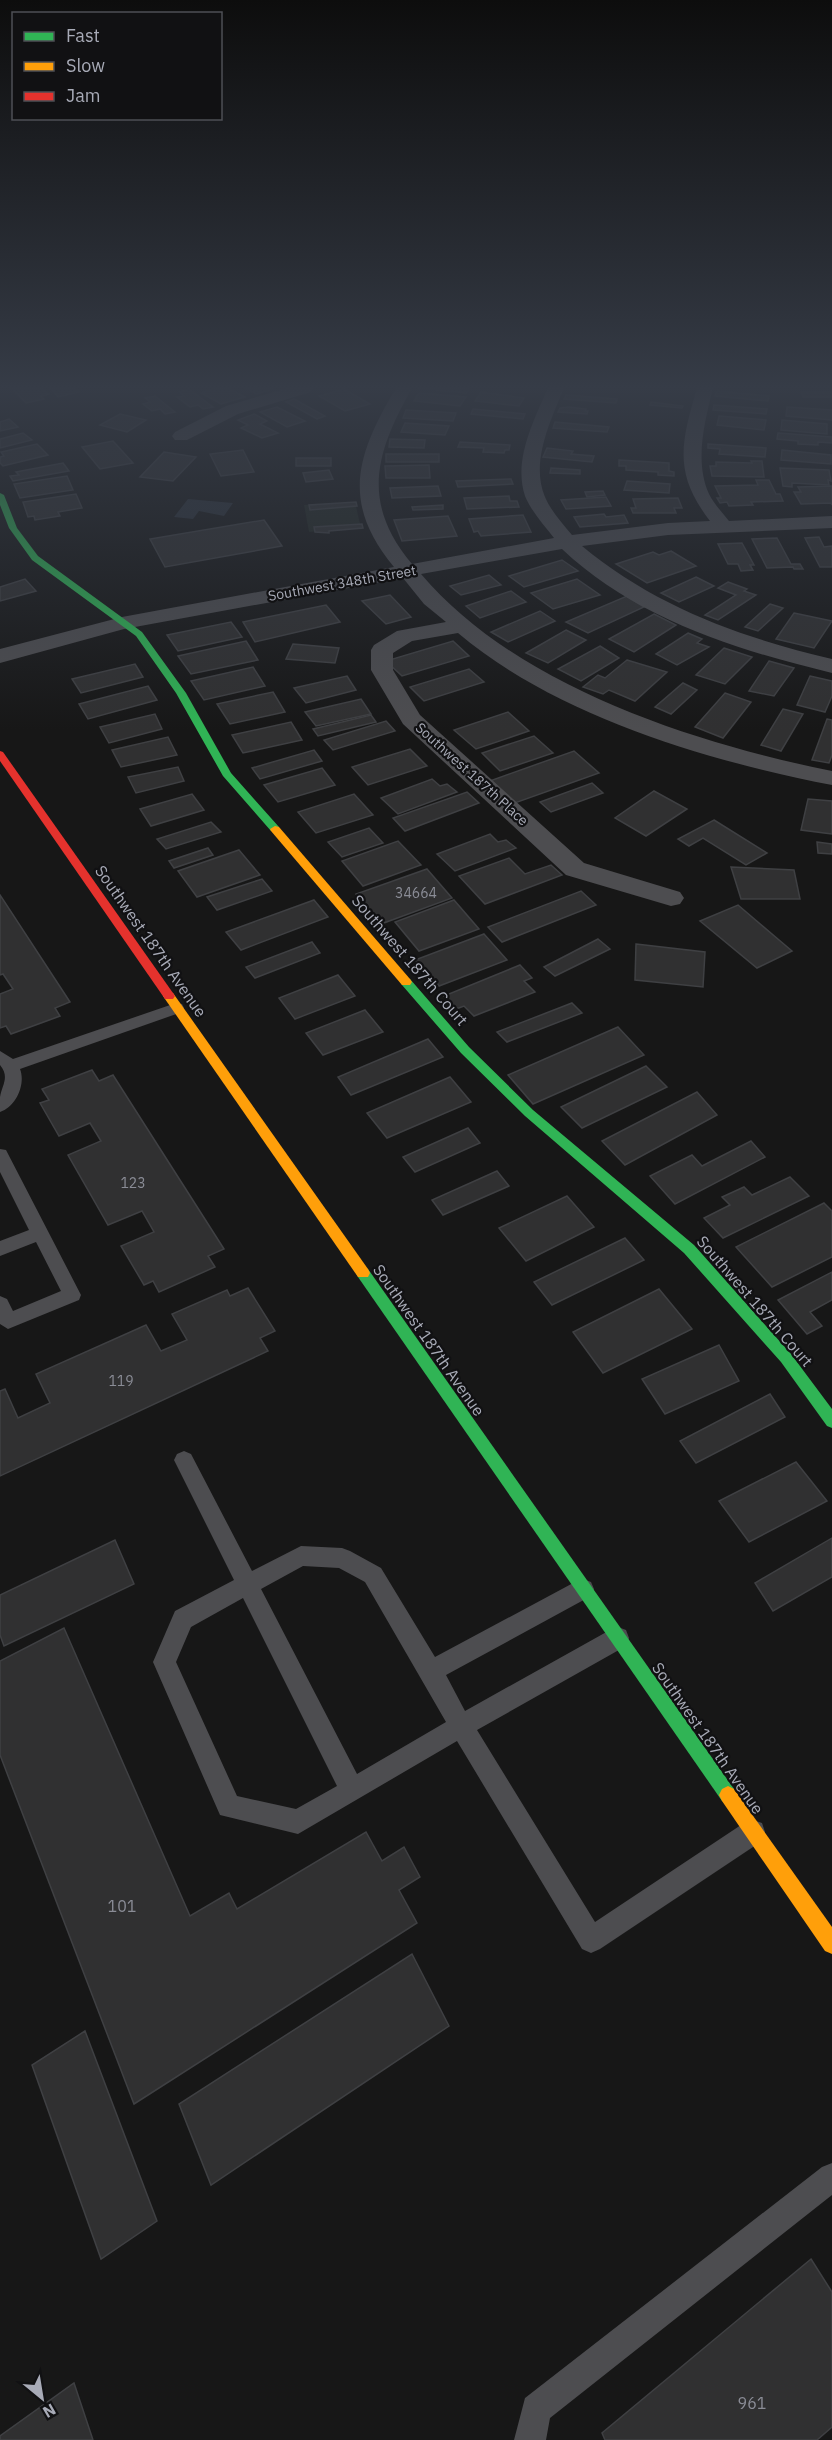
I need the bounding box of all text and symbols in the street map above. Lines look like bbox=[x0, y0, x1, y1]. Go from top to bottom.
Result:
legend bbox=[12, 12, 222, 120]
text: Fast bbox=[66, 24, 100, 47]
text: Slow bbox=[66, 54, 105, 77]
text: Jam bbox=[66, 84, 101, 107]
street label: Southwest 348th Street bbox=[267, 561, 417, 605]
street label: Southwest 187th Place bbox=[412, 719, 532, 830]
street label: Southwest 187th Avenue bbox=[91, 861, 211, 1021]
house number: 34664 bbox=[395, 884, 437, 902]
street label: Southwest 187th Court bbox=[348, 890, 472, 1030]
house number: 123 bbox=[120, 1174, 146, 1192]
street label: Southwest 187th Court bbox=[693, 1231, 817, 1371]
street label: Southwest 187th Avenue bbox=[369, 1260, 489, 1420]
house number: 119 bbox=[108, 1372, 134, 1390]
street label: Southwest 187th Avenue bbox=[648, 1658, 768, 1818]
house number: 101 bbox=[108, 1896, 136, 1916]
north arrow bbox=[12, 2368, 72, 2428]
house number: 961 bbox=[738, 2393, 766, 2413]
text: N bbox=[39, 2399, 60, 2423]

